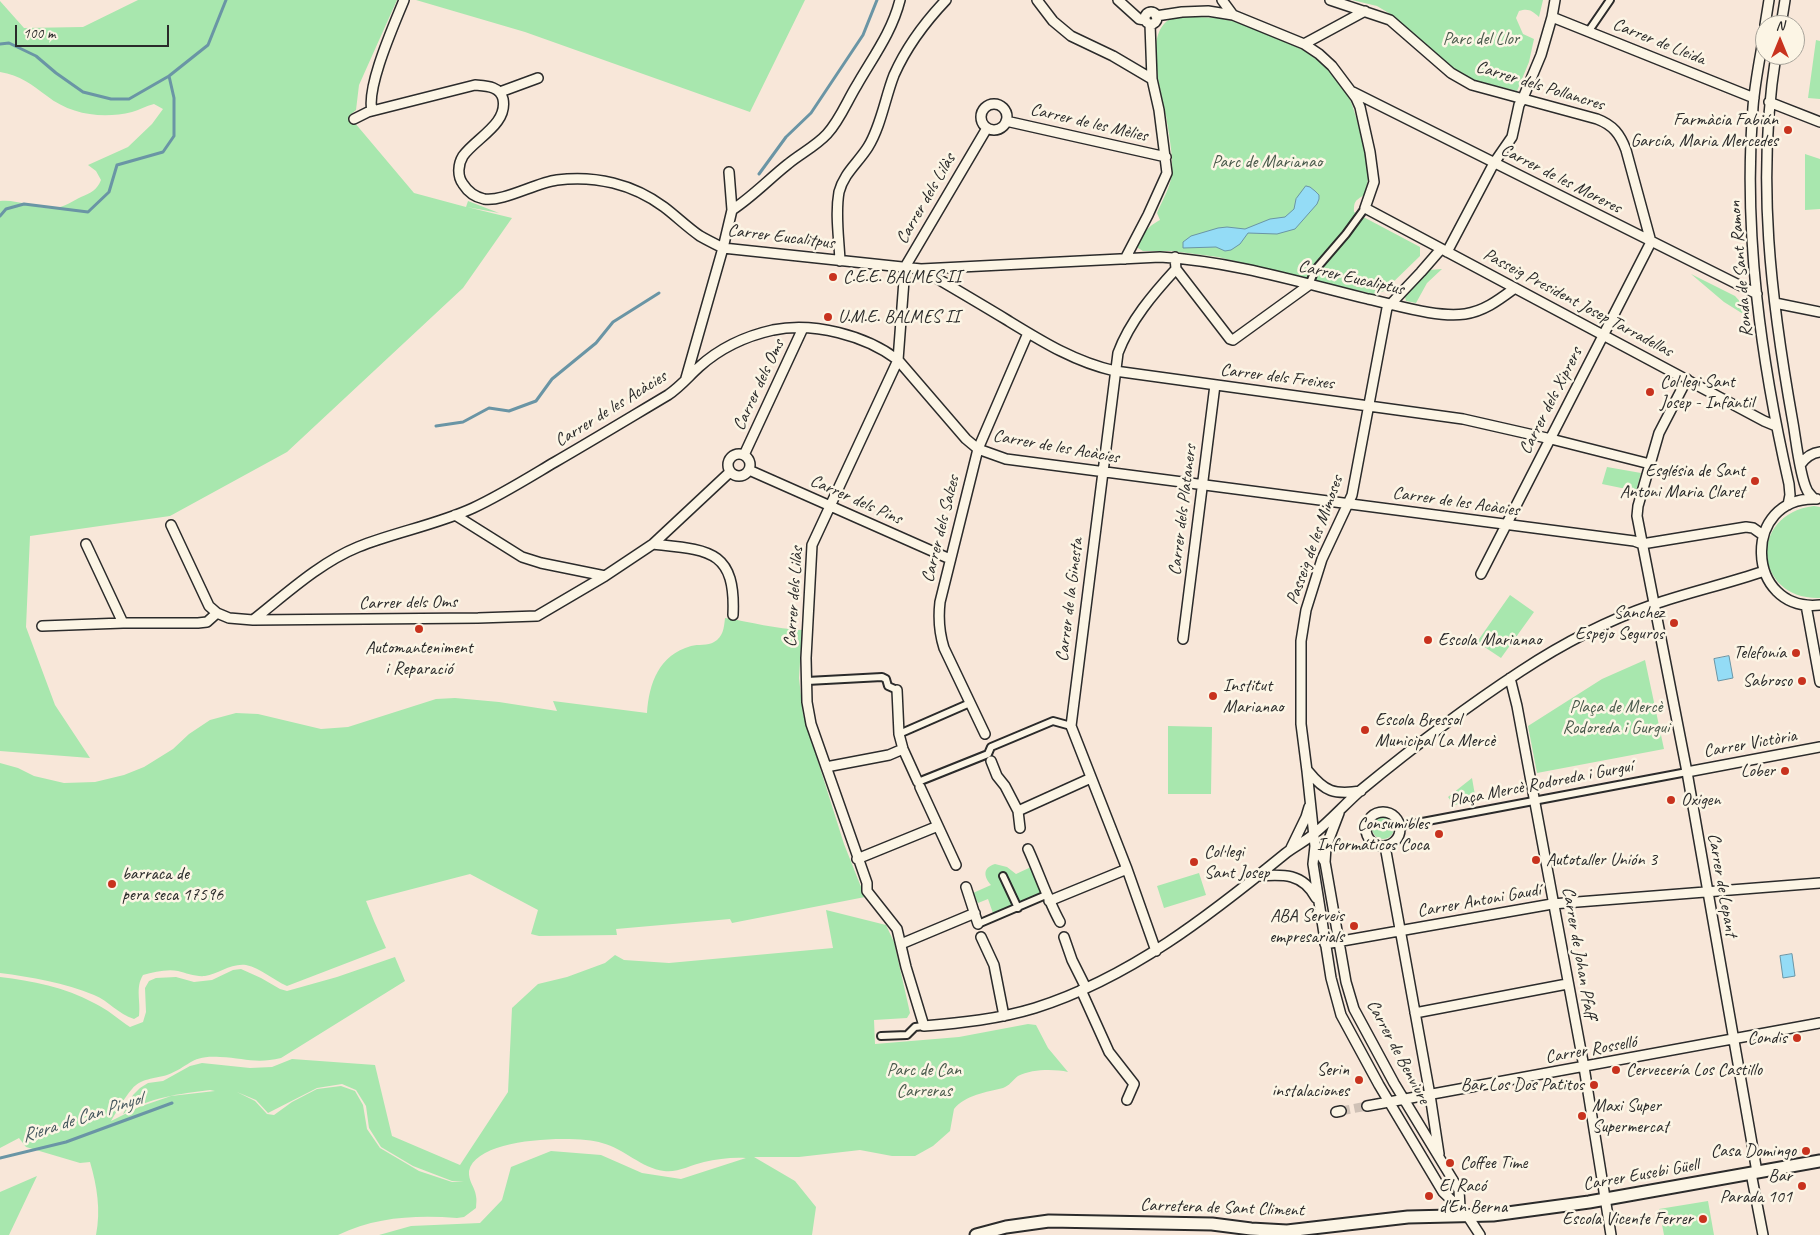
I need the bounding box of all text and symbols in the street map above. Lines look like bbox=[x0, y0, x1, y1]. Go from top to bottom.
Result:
street label: Carrer de Lleida bbox=[1610, 14, 1708, 70]
scale bar bbox=[18, 15, 171, 47]
north arrow bbox=[1755, 15, 1805, 65]
text: N bbox=[1776, 17, 1784, 34]
text: 100 m bbox=[23, 24, 55, 43]
park label: Parc del Llor bbox=[1443, 28, 1519, 50]
street label: Carrer dels Pollancres bbox=[1473, 56, 1607, 116]
street label: Carrer de les Mèlies bbox=[1028, 99, 1150, 147]
place label: Farmàcia Fabián García, Maria Mercedes bbox=[1630, 109, 1778, 152]
marker: Farmàcia Fabián García, Maria Mercedes bbox=[1782, 124, 1794, 136]
street label: Carrer de les Moreres bbox=[1497, 139, 1625, 219]
street label: Carrer dels Lilàs bbox=[891, 150, 961, 248]
park label: Parc de Marianao bbox=[1212, 151, 1322, 173]
street label: Ronda de Sant Ramon bbox=[1724, 200, 1758, 338]
street label: Carrer Eucalitpus bbox=[726, 220, 836, 254]
street label: Passeig President Josep Tarradellas bbox=[1479, 244, 1677, 362]
street label: Carrer Eucaliptus bbox=[1296, 255, 1406, 301]
place label: C.E.E. BALMES II bbox=[843, 266, 961, 288]
marker: C.E.E. BALMES II bbox=[827, 271, 839, 283]
place label: U.M.E. BALMES II bbox=[838, 306, 960, 328]
marker: U.M.E. BALMES II bbox=[822, 311, 834, 323]
street label: Carrer dels Oms bbox=[729, 336, 789, 434]
street label: Carrer dels Xiprers bbox=[1515, 344, 1587, 458]
street label: Carrer dels Freixes bbox=[1219, 359, 1335, 395]
street label: Carrer de les Acàcies bbox=[551, 366, 671, 452]
place label: Col·legi Sant Josep - Infantil bbox=[1660, 371, 1754, 414]
marker: Col·legi Sant Josep - Infantil bbox=[1644, 386, 1656, 398]
street label: Carrer de les Acàcies bbox=[991, 425, 1121, 469]
street label: Carrer dels Plataners bbox=[1164, 443, 1202, 577]
place label: Església de Sant Antoni Maria Claret bbox=[1620, 460, 1745, 502]
street label: Carrer dels Pins bbox=[807, 470, 905, 530]
street label: Carrer dels Salzes bbox=[917, 473, 965, 585]
street label: Passeig de les Mimoses bbox=[1282, 473, 1348, 607]
marker: Església de Sant Antoni Maria Claret bbox=[1749, 475, 1761, 487]
street label: Carrer de les Acàcies bbox=[1391, 482, 1521, 522]
street label: Carrer de la Ginesta bbox=[1052, 537, 1088, 663]
street label: Carrer dels Lilàs bbox=[780, 546, 808, 648]
street label: Carrer dels Oms bbox=[359, 591, 457, 615]
place label: Sanchez Espejo Seguros bbox=[1575, 602, 1664, 644]
marker: Sanchez Espejo Seguros bbox=[1668, 617, 1680, 629]
marker: Automanteniment i Reparació bbox=[413, 623, 425, 635]
place label: Escola Marianao bbox=[1438, 629, 1541, 651]
marker: Escola Marianao bbox=[1422, 634, 1434, 646]
place label: Automanteniment i Reparació bbox=[365, 637, 473, 680]
place label: Telefonía bbox=[1734, 642, 1786, 664]
marker: Telefonía bbox=[1790, 647, 1802, 659]
place label: Sabroso bbox=[1742, 670, 1792, 692]
place label: Institut Marianao bbox=[1223, 675, 1283, 718]
marker: Sabroso bbox=[1796, 675, 1808, 687]
marker: Institut Marianao bbox=[1207, 690, 1219, 702]
park label: Plaça de Mercè Rodoreda i Gurgui bbox=[1563, 696, 1669, 739]
place label: Escola Bressol Municipal La Mercè bbox=[1375, 709, 1495, 752]
marker: Escola Bressol Municipal La Mercè bbox=[1359, 724, 1371, 736]
street label: Carrer Victòria bbox=[1702, 725, 1798, 763]
street label: Plaça Mercè Rodoreda i Gurguí bbox=[1447, 756, 1635, 812]
place label: Lober bbox=[1741, 760, 1775, 782]
marker: Lober bbox=[1779, 765, 1791, 777]
place label: Oxigen bbox=[1681, 789, 1721, 811]
marker: Oxigen bbox=[1665, 794, 1677, 806]
place label: Consumibles Informáticos Coca bbox=[1317, 813, 1429, 856]
marker: Consumibles Informáticos Coca bbox=[1433, 828, 1445, 840]
street label: Carrer de Lepant bbox=[1702, 831, 1742, 939]
place label: Col·legi Sant Josep bbox=[1204, 841, 1269, 884]
place label: Autotaller Unión 3 bbox=[1546, 849, 1657, 871]
marker: Autotaller Unión 3 bbox=[1530, 854, 1542, 866]
marker: Col·legi Sant Josep bbox=[1188, 856, 1200, 868]
place label: barraca de pera seca 17596 bbox=[122, 863, 223, 906]
marker: barraca de pera seca 17596 bbox=[106, 878, 118, 890]
street label: Carrer Antoni Gaudí bbox=[1416, 880, 1542, 922]
street label: Carrer de Johan Pfaff bbox=[1557, 885, 1601, 1021]
place label: ABA Serveis empresarials bbox=[1269, 905, 1344, 948]
marker: ABA Serveis empresarials bbox=[1348, 920, 1360, 932]
street label: Carrer de Benviure bbox=[1361, 996, 1435, 1108]
place label: Condis bbox=[1747, 1027, 1787, 1049]
street label: Carrer Rosselló bbox=[1544, 1031, 1638, 1069]
marker: Condis bbox=[1791, 1032, 1803, 1044]
park label: Parc de Can Carreras bbox=[887, 1059, 961, 1102]
place label: Serin instalaciones bbox=[1272, 1059, 1349, 1102]
place label: Cervecería Los Castillo bbox=[1626, 1059, 1762, 1081]
marker: Cervecería Los Castillo bbox=[1610, 1064, 1622, 1076]
marker: Serin instalaciones bbox=[1353, 1074, 1365, 1086]
place label: Bar Los Dos Patitos bbox=[1461, 1074, 1584, 1096]
marker: Bar Los Dos Patitos bbox=[1588, 1079, 1600, 1091]
water label: Riera de Can Pinyol bbox=[19, 1088, 145, 1148]
place label: Maxi Super Supermercat bbox=[1592, 1095, 1669, 1138]
marker: Maxi Super Supermercat bbox=[1576, 1110, 1588, 1122]
place label: Casa Domingo bbox=[1711, 1140, 1796, 1162]
marker: Casa Domingo bbox=[1800, 1145, 1812, 1157]
place label: Coffee Time bbox=[1460, 1152, 1527, 1174]
street label: Carrer Eusebi Güell bbox=[1581, 1154, 1701, 1196]
marker: Coffee Time bbox=[1444, 1157, 1456, 1169]
place label: Bar Parada 101 bbox=[1720, 1165, 1792, 1208]
place label: El Racó d'En Berna bbox=[1439, 1175, 1507, 1218]
marker: Bar Parada 101 bbox=[1796, 1180, 1808, 1192]
marker: El Racó d'En Berna bbox=[1423, 1190, 1435, 1202]
street label: Carretera de Sant Climent bbox=[1140, 1194, 1304, 1222]
place label: Escola Vicente Ferrer bbox=[1562, 1208, 1693, 1230]
marker: Escola Vicente Ferrer bbox=[1697, 1213, 1709, 1225]

